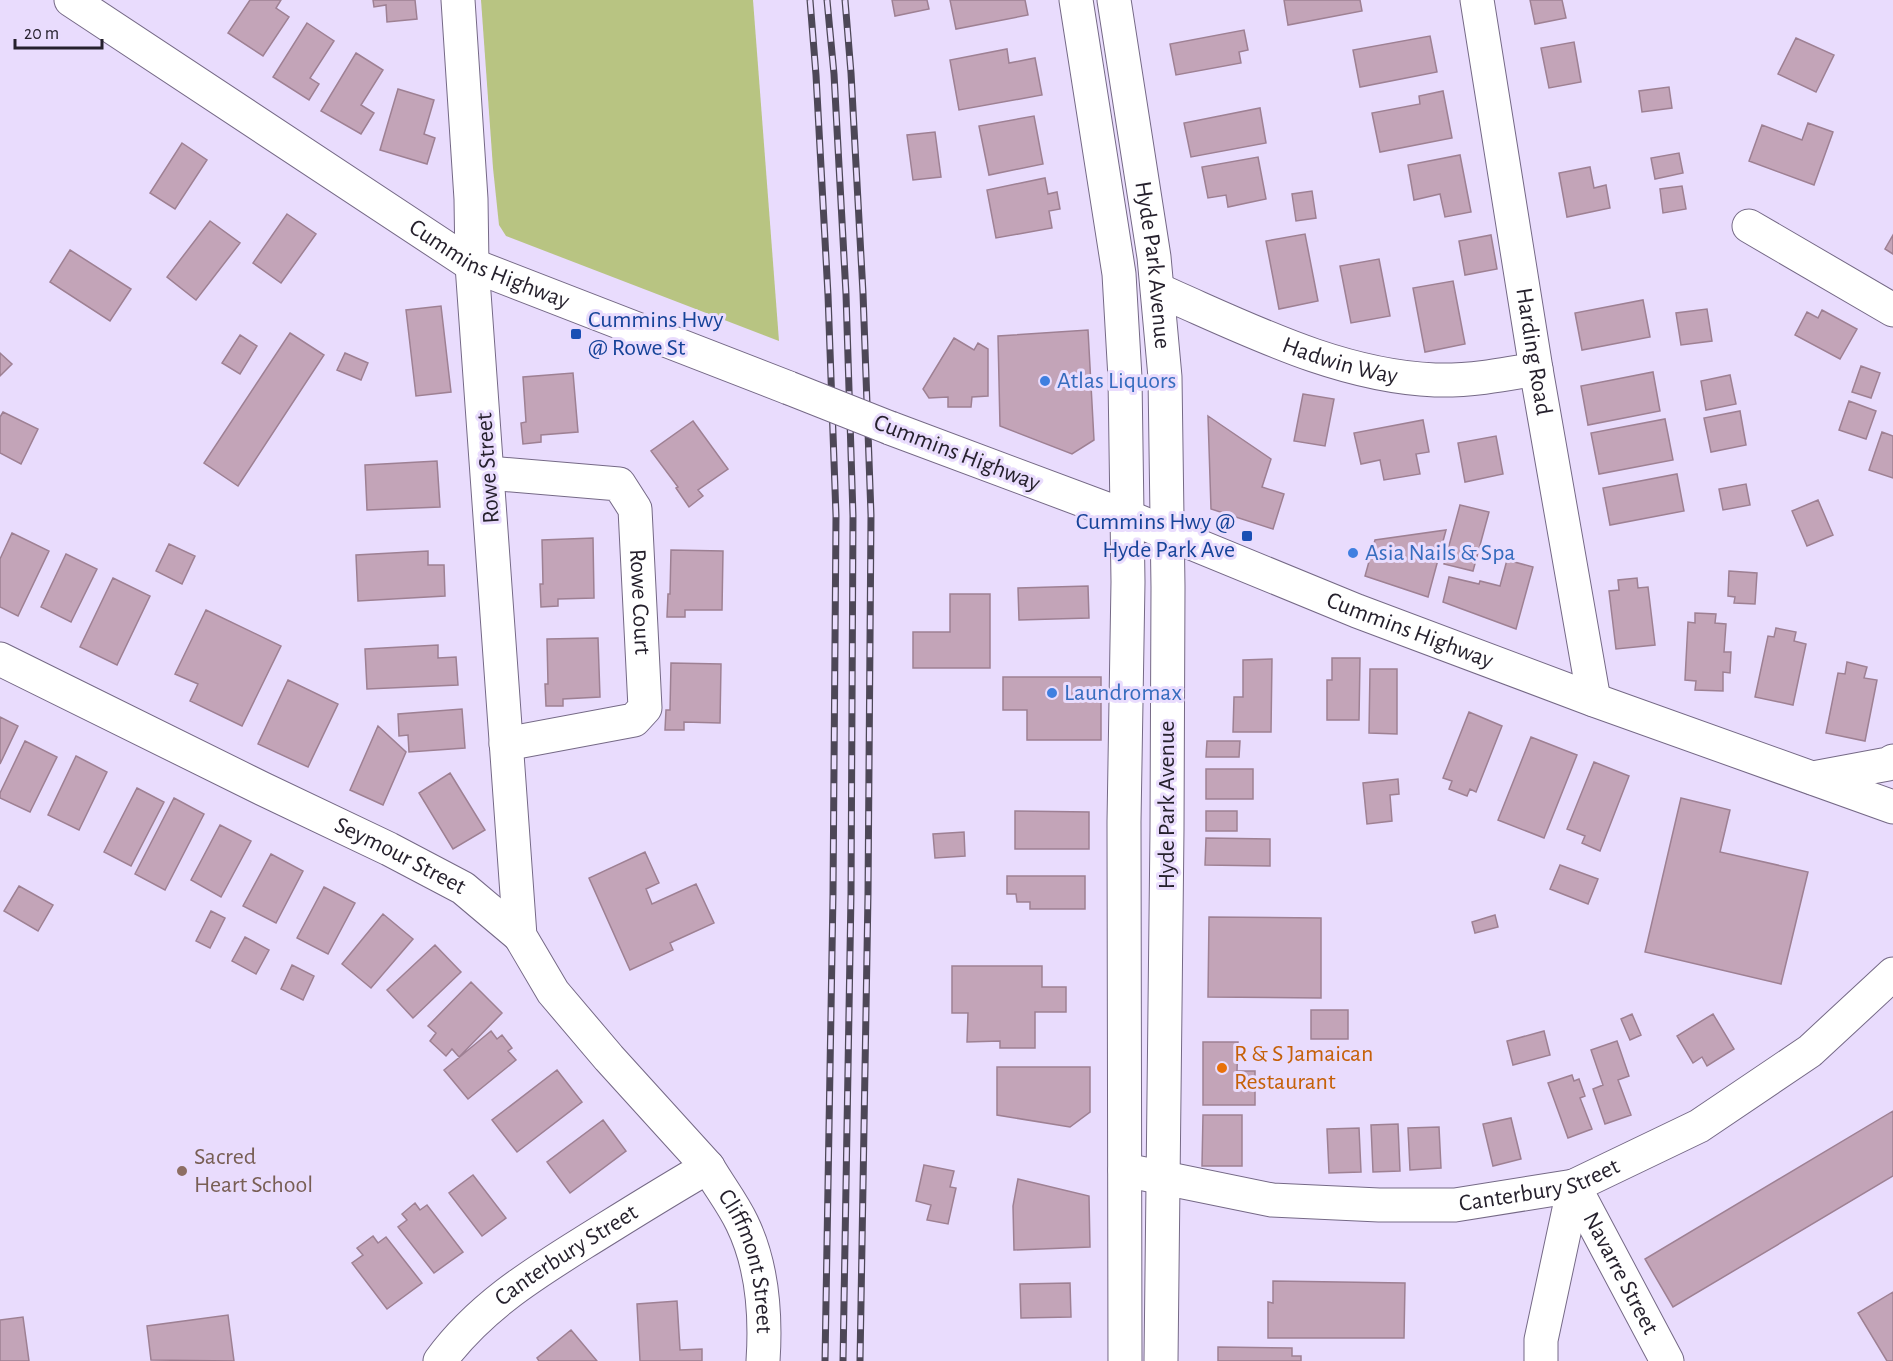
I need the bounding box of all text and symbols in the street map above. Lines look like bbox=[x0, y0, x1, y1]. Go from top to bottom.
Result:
scale bar bbox=[15, 12, 102, 50]
text: 20 m bbox=[24, 25, 59, 43]
street label: Hyde Park Avenue bbox=[1130, 180, 1174, 350]
street label: Cummins Highway bbox=[405, 215, 573, 314]
street label: Harding Road bbox=[1511, 286, 1556, 417]
place label: Cummins Hwy @ Rowe St bbox=[588, 308, 723, 360]
marker: Cummins Hwy @ Rowe St bbox=[569, 327, 583, 341]
street label: Hadwin Way bbox=[1279, 333, 1400, 388]
place label: Atlas Liquors bbox=[1057, 369, 1176, 393]
marker: Atlas Liquors bbox=[1038, 374, 1052, 388]
street label: Cummins Highway bbox=[870, 410, 1044, 496]
street label: Rowe Street bbox=[472, 411, 504, 524]
place label: Cummins Hwy @ Hyde Park Ave bbox=[1076, 510, 1235, 562]
marker: Cummins Hwy @ Hyde Park Ave bbox=[1240, 529, 1254, 543]
place label: Asia Nails & Spa bbox=[1365, 541, 1515, 565]
marker: Asia Nails & Spa bbox=[1346, 546, 1360, 560]
street label: Rowe Court bbox=[625, 548, 654, 656]
street label: Cummins Highway bbox=[1323, 588, 1496, 673]
place label: Laundromax bbox=[1064, 681, 1182, 705]
marker: Laundromax bbox=[1045, 686, 1059, 700]
street label: Hyde Park Avenue bbox=[1155, 721, 1179, 889]
street label: Seymour Street bbox=[331, 813, 470, 899]
place label: R & S Jamaican Restaurant bbox=[1234, 1042, 1373, 1094]
marker: R & S Jamaican Restaurant bbox=[1215, 1061, 1229, 1075]
place label: Sacred Heart School bbox=[194, 1145, 313, 1197]
street label: Canterbury Street bbox=[1457, 1154, 1624, 1216]
marker: Sacred Heart School bbox=[175, 1164, 189, 1178]
street label: Cliffmont Street bbox=[713, 1185, 776, 1334]
street label: Canterbury Street bbox=[490, 1200, 642, 1311]
street label: Navarre Street bbox=[1578, 1208, 1663, 1339]

